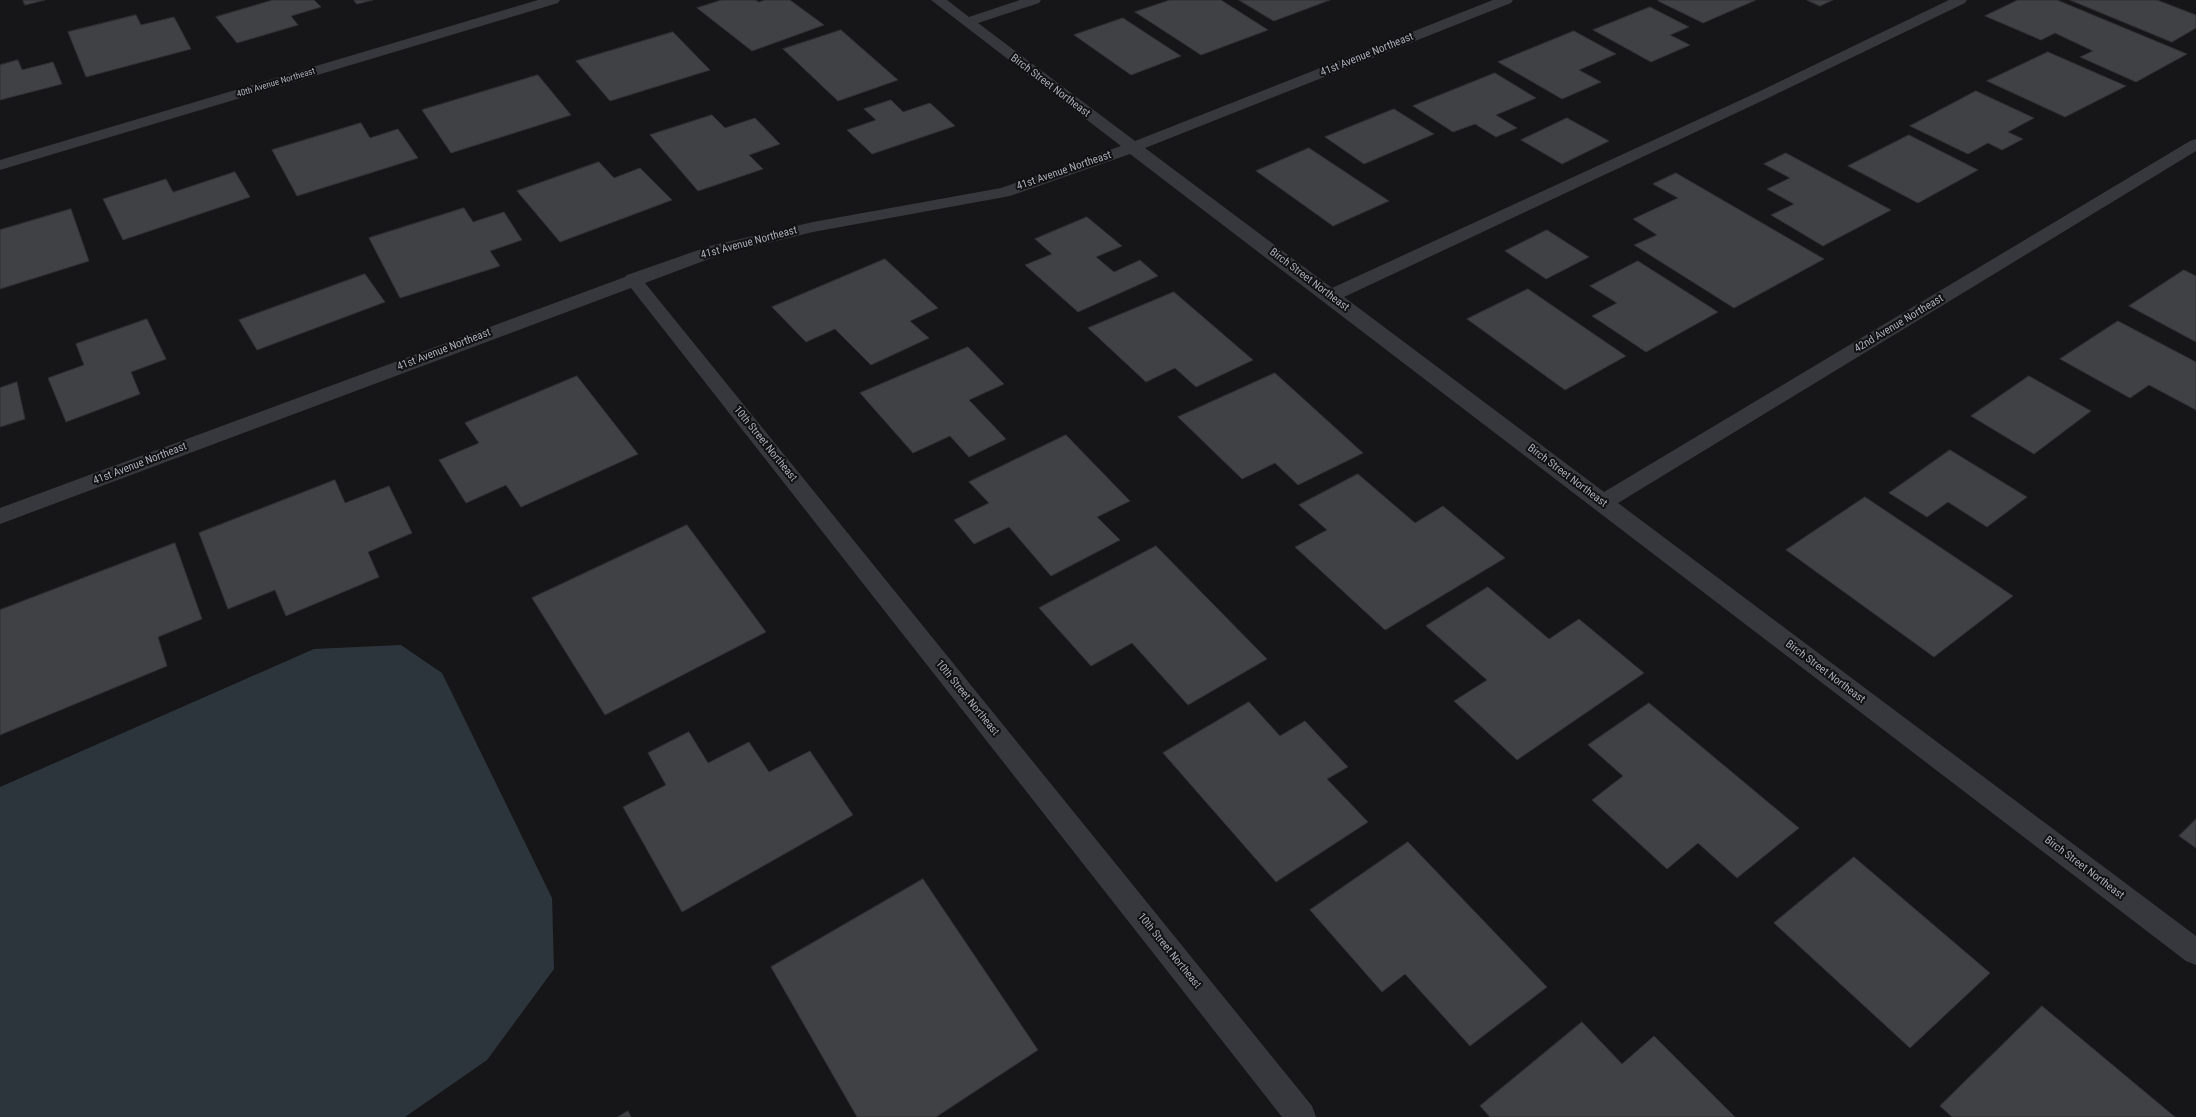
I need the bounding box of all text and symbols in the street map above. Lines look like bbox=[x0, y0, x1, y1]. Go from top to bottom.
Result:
street label: 41st Avenue Northeast bbox=[1319, 30, 1415, 80]
street label: Birch Street Northeast bbox=[1008, 52, 1092, 120]
street label: 40th Avenue Northeast bbox=[236, 66, 316, 100]
street label: 41st Avenue Northeast bbox=[1015, 149, 1113, 193]
street label: 41st Avenue Northeast bbox=[699, 224, 799, 262]
street label: Birch Street Northeast bbox=[1267, 246, 1351, 314]
street label: 42nd Avenue Northeast bbox=[1852, 292, 1946, 356]
street label: 41st Avenue Northeast bbox=[395, 326, 493, 374]
street label: 10th Street Northeast bbox=[730, 404, 800, 484]
street label: 41st Avenue Northeast bbox=[91, 440, 189, 488]
street label: Birch Street Northeast bbox=[1525, 442, 1609, 510]
street label: Birch Street Northeast bbox=[1783, 638, 1867, 706]
street label: 10th Street Northeast bbox=[932, 658, 1002, 738]
street label: Birch Street Northeast bbox=[2042, 834, 2126, 902]
street label: 10th Street Northeast bbox=[1134, 911, 1204, 991]

